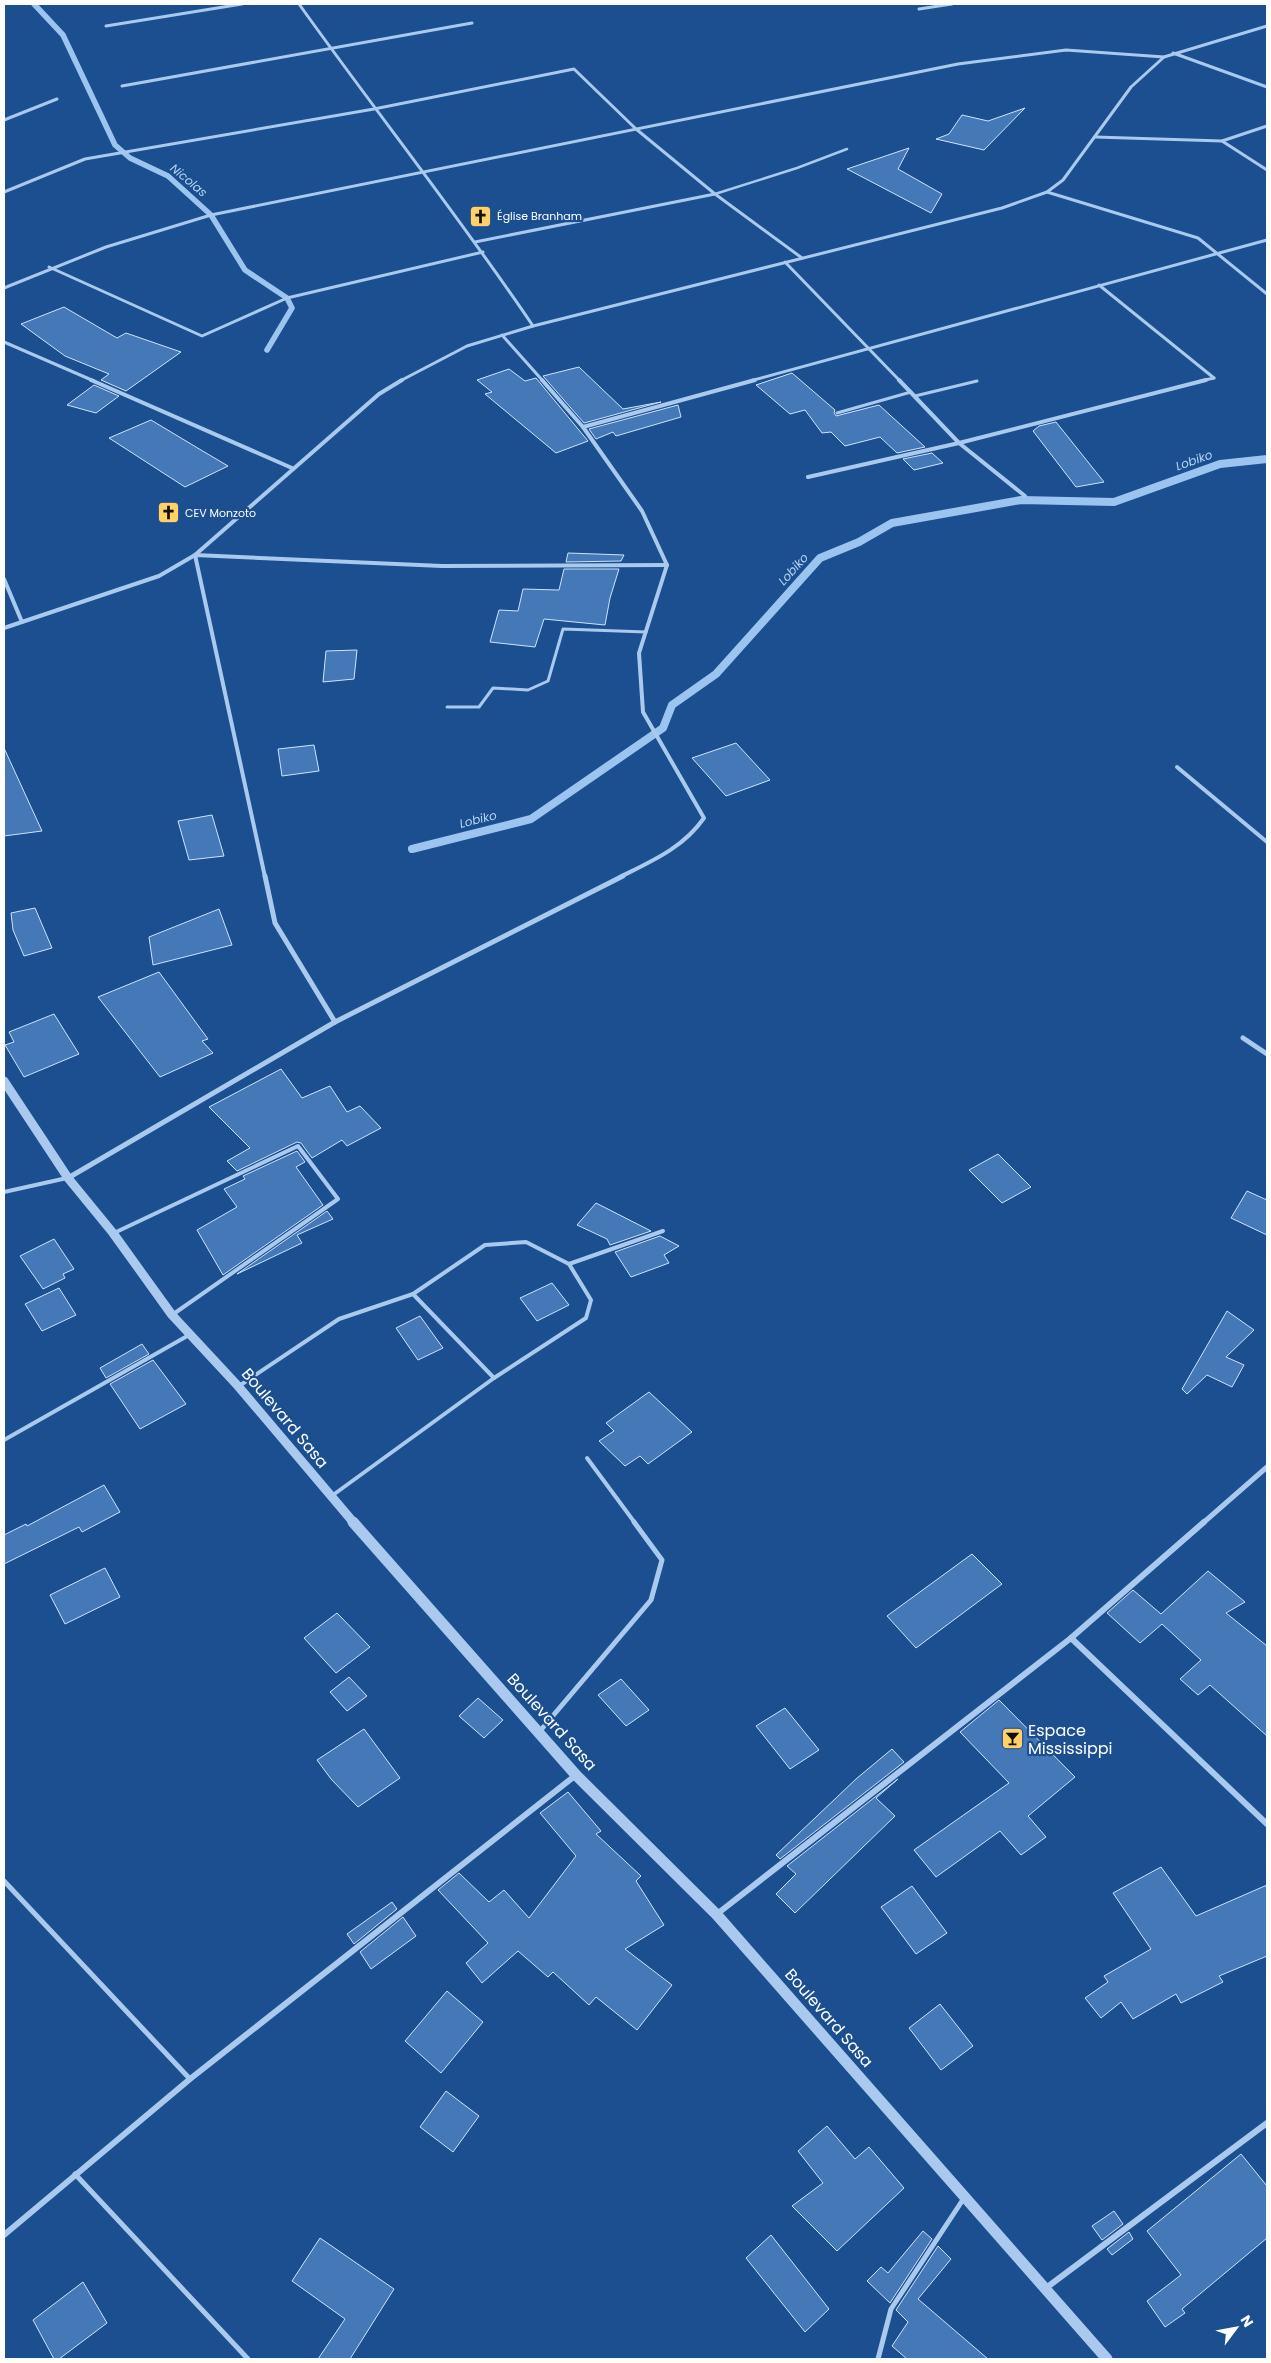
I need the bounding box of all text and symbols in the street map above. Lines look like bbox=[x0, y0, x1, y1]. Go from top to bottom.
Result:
water label: Nicolas bbox=[167, 159, 211, 201]
church icon: Église Branham bbox=[469, 204, 493, 228]
place label: Église Branham bbox=[497, 208, 582, 224]
water label: Lobiko bbox=[1173, 446, 1215, 474]
church icon: CEV Monzoto bbox=[157, 501, 181, 525]
place label: CEV Monzoto bbox=[185, 505, 256, 521]
water label: Lobiko bbox=[774, 549, 812, 589]
water label: Lobiko bbox=[458, 806, 499, 832]
street label: Boulevard Sasa bbox=[236, 1363, 334, 1473]
street label: Boulevard Sasa bbox=[502, 1668, 602, 1776]
place label: Espace Mississippi bbox=[1028, 1719, 1113, 1760]
bar icon: Espace Mississippi bbox=[1000, 1727, 1024, 1751]
street label: Boulevard Sasa bbox=[780, 1964, 878, 2072]
north arrow bbox=[1211, 2303, 1261, 2353]
text: N bbox=[1236, 2311, 1258, 2331]

